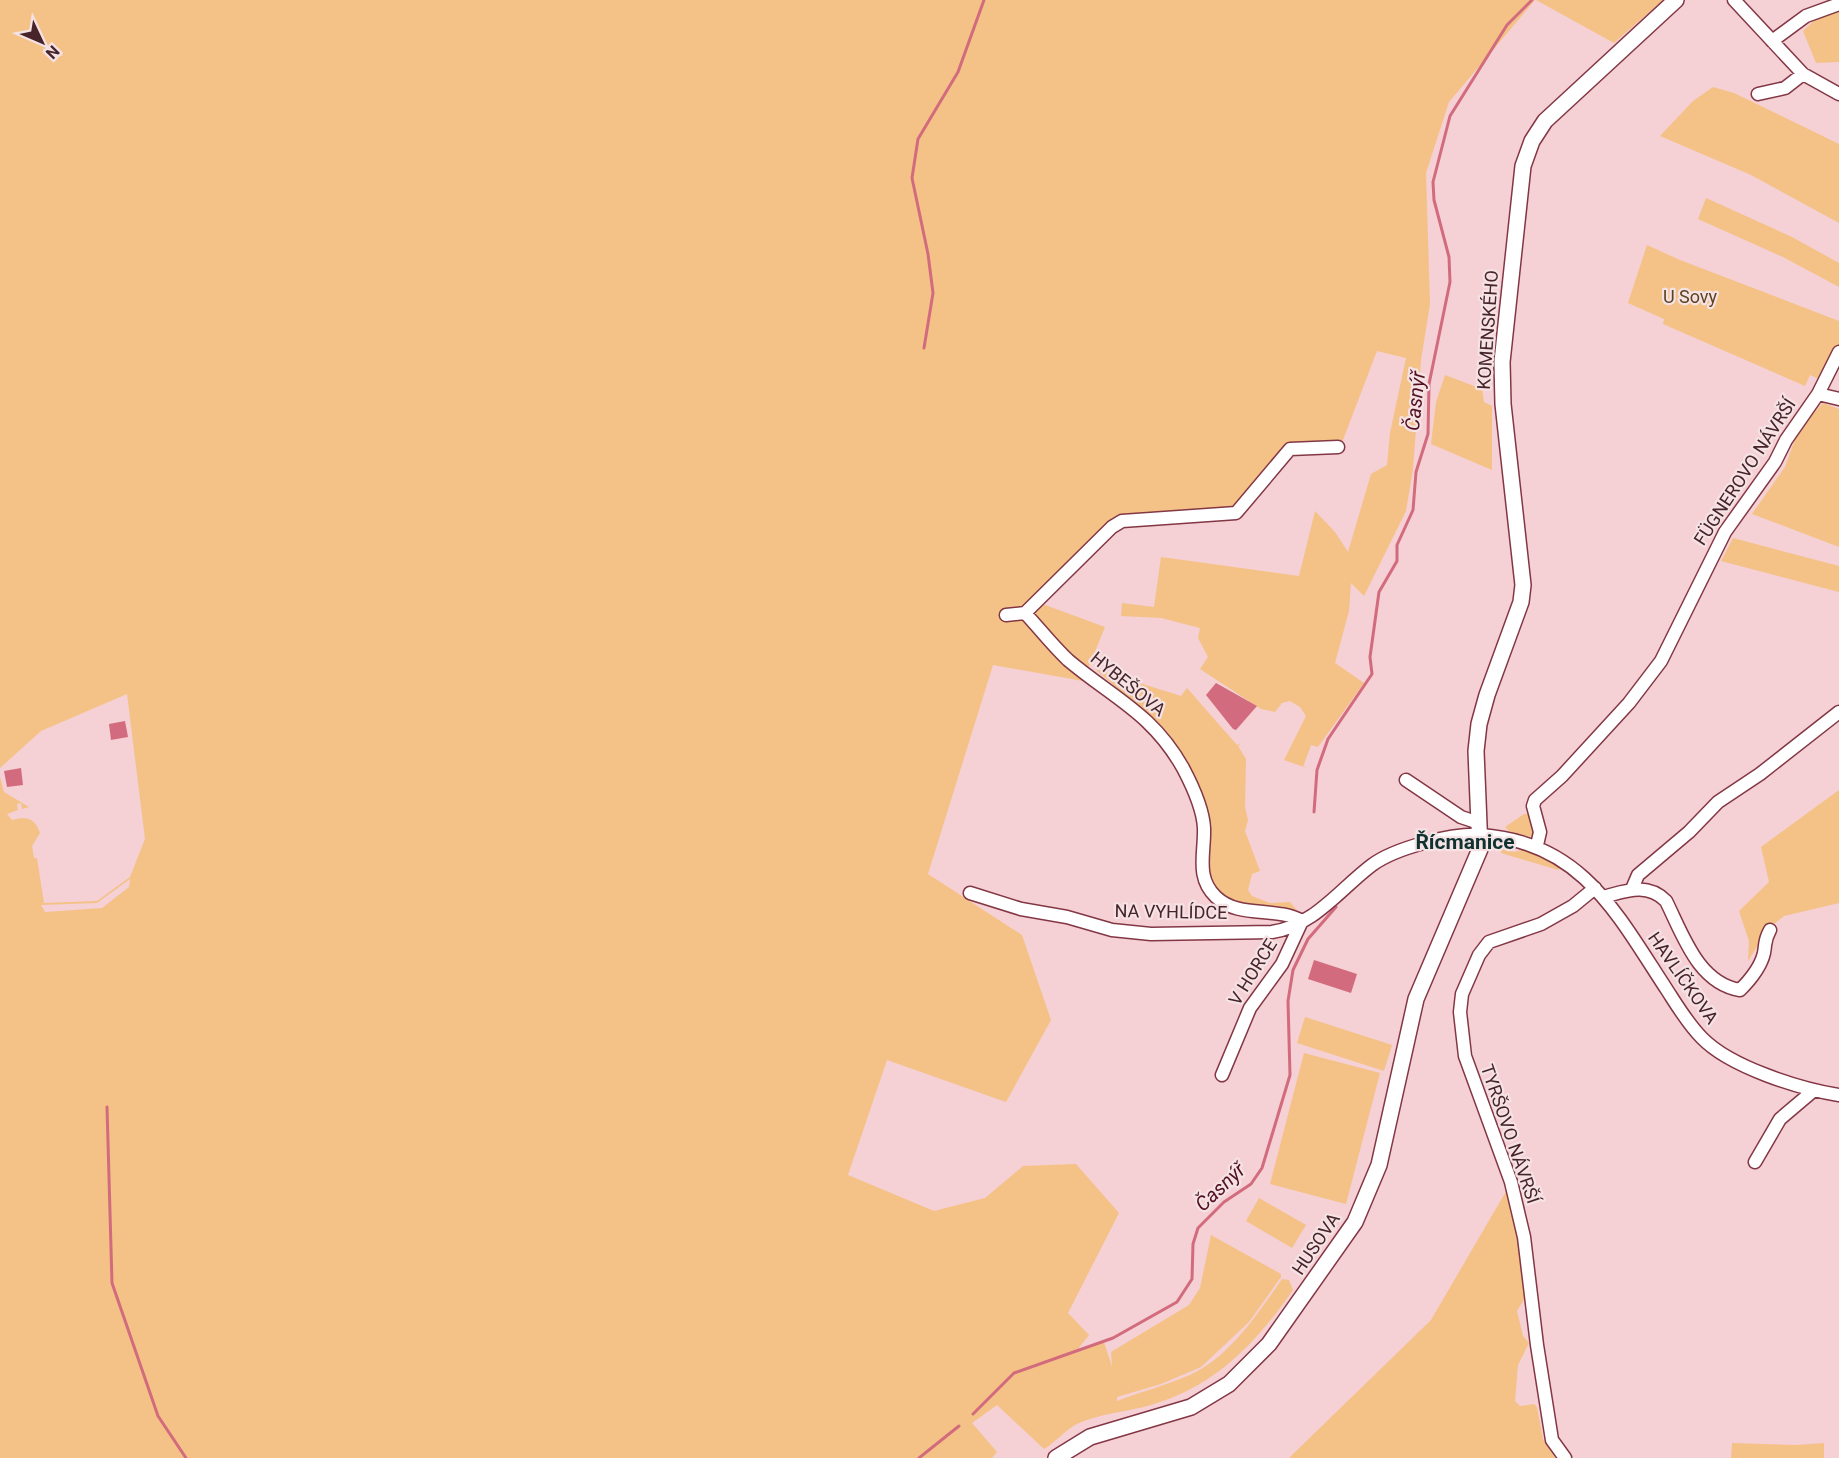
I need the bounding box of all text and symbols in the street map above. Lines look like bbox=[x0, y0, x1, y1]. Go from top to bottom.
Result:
north arrow bbox=[12, 12, 72, 72]
text: N bbox=[42, 41, 63, 63]
street label: KOMENSKÉHO bbox=[1473, 270, 1502, 390]
park label: U Sovy bbox=[1663, 286, 1718, 307]
water label: Časnýř bbox=[1400, 368, 1430, 432]
street label: FÜGNEROVO NÁVRŠÍ bbox=[1689, 394, 1800, 549]
street label: HYBEŠOVA bbox=[1087, 647, 1170, 720]
district label: Řícmanice bbox=[1415, 830, 1515, 854]
street label: NA VYHLÍDCE bbox=[1114, 900, 1228, 923]
street label: HAVLÍČKOVA bbox=[1644, 928, 1723, 1028]
street label: V HORCE bbox=[1224, 935, 1281, 1009]
street label: TYRŠOVO NÁVRŠÍ bbox=[1477, 1061, 1545, 1207]
water label: Časnýř bbox=[1190, 1156, 1252, 1216]
street label: HUSOVA bbox=[1287, 1209, 1344, 1279]

